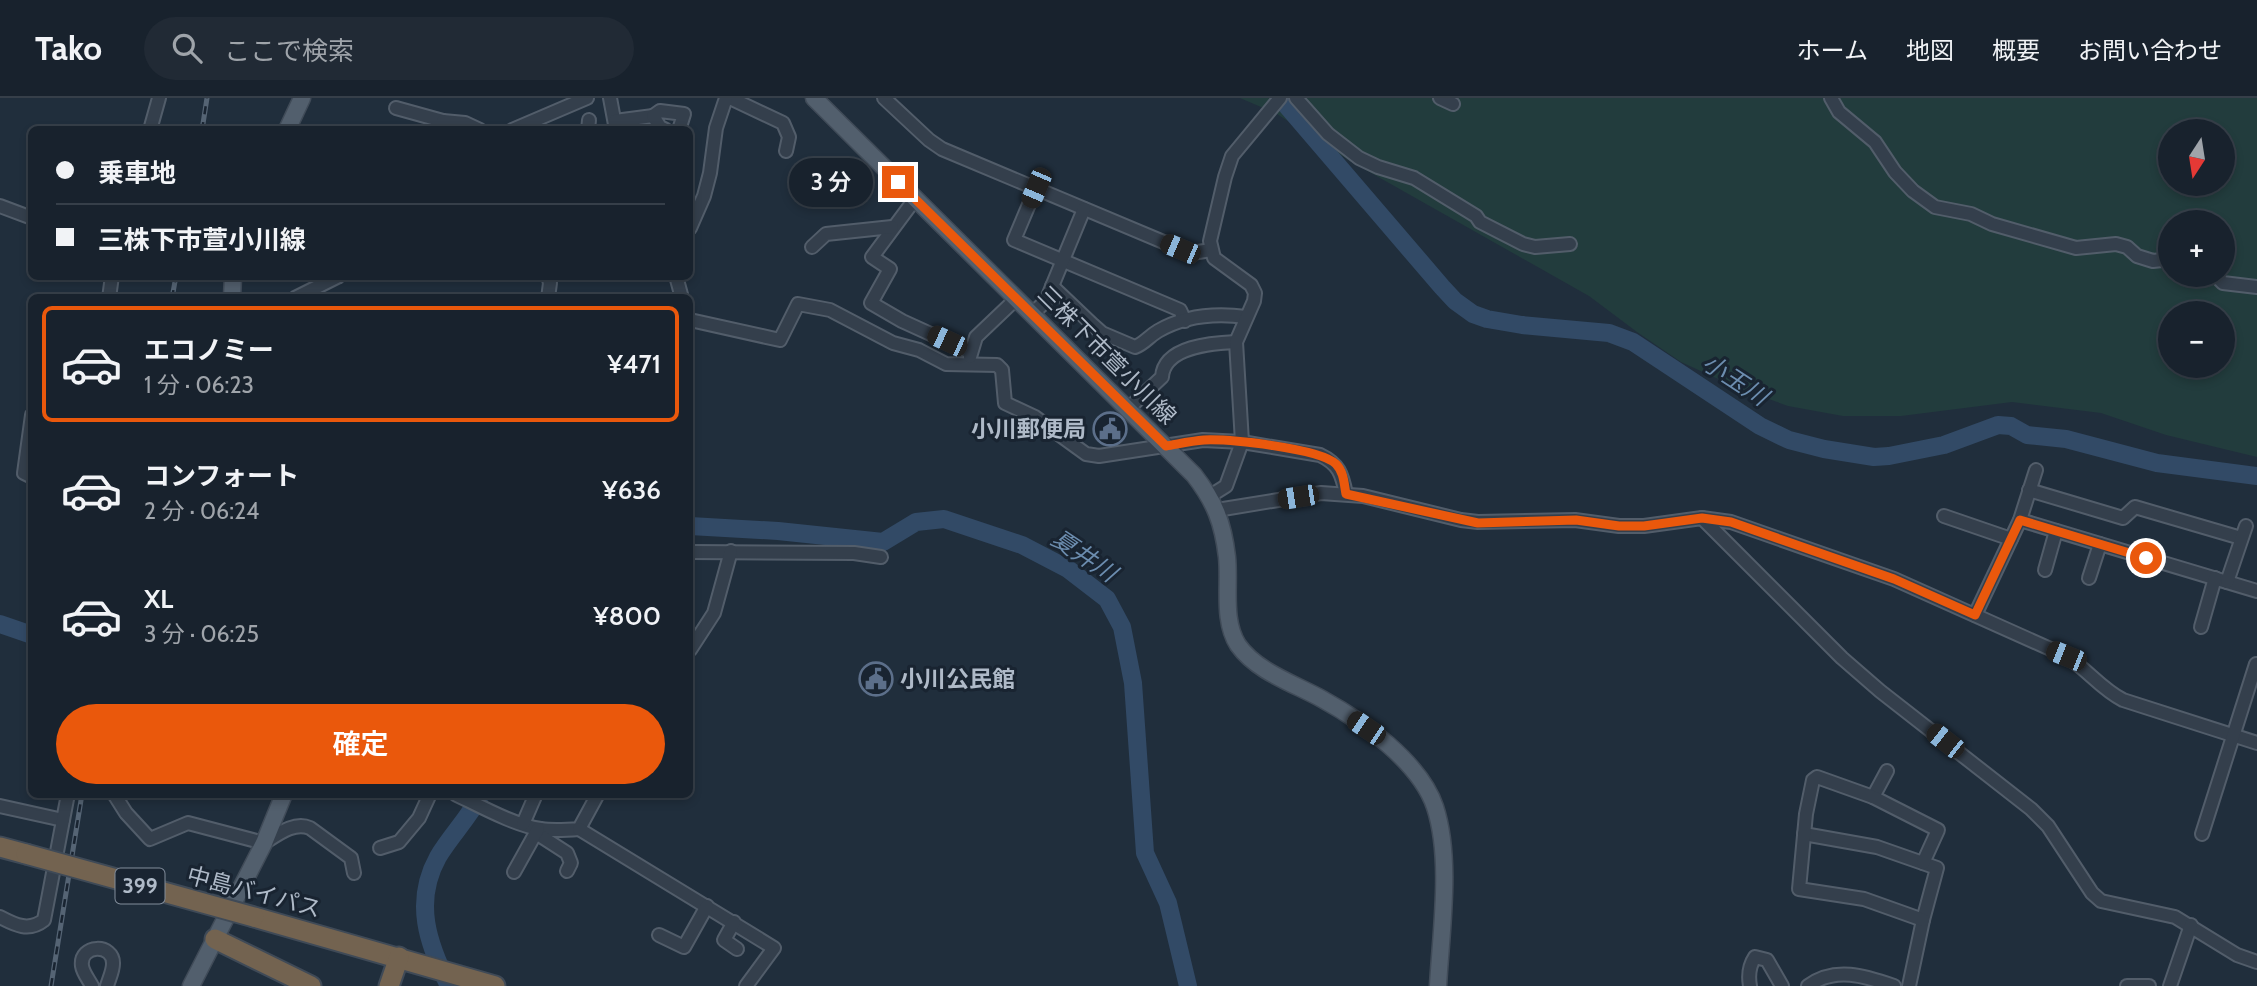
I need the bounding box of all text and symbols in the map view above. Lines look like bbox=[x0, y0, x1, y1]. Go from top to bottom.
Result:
search box bbox=[144, 17, 634, 80]
text: Tako bbox=[35, 28, 102, 68]
icon: search bbox=[168, 29, 206, 67]
text: ここで検索 bbox=[224, 35, 354, 67]
text: ホーム bbox=[1797, 36, 1868, 65]
text: 地図 bbox=[1906, 36, 1954, 65]
text: 概要 bbox=[1992, 36, 2040, 65]
text: お問い合わせ bbox=[2078, 36, 2222, 65]
north arrow bbox=[2158, 119, 2235, 196]
map controls bbox=[2158, 119, 2235, 378]
text: 乗車地 bbox=[98, 157, 176, 189]
callout: 3 分 bbox=[790, 158, 874, 206]
car bbox=[1019, 165, 1054, 211]
route end bbox=[882, 166, 914, 198]
text: 3 分 bbox=[811, 168, 851, 196]
button: + bbox=[2158, 210, 2235, 287]
text: 三株下市萱小川線 bbox=[98, 224, 306, 256]
car bbox=[1157, 231, 1204, 267]
street label: 三株下市萱小川線 bbox=[1032, 280, 1182, 430]
button: − bbox=[2158, 301, 2235, 378]
car bbox=[924, 323, 971, 359]
icon: car bbox=[60, 333, 123, 396]
text: エコノミー bbox=[144, 334, 274, 366]
text: ¥471 bbox=[608, 348, 661, 380]
water label: 小玉川 bbox=[1697, 348, 1776, 413]
text: 1 分 · 06:23 bbox=[144, 371, 254, 399]
public building icon: 小川郵便局 bbox=[1091, 410, 1129, 448]
place label: 小川郵便局 bbox=[971, 415, 1086, 443]
icon: car bbox=[60, 459, 123, 522]
text: コンフォート bbox=[144, 460, 299, 492]
text: ¥636 bbox=[602, 474, 661, 506]
car bbox=[1276, 483, 1321, 511]
text: 2 分 · 06:24 bbox=[144, 497, 259, 525]
water label: 夏井川 bbox=[1046, 523, 1125, 589]
route start bbox=[2130, 542, 2162, 574]
text: XL bbox=[144, 583, 173, 615]
icon: car bbox=[60, 585, 123, 648]
text: ¥800 bbox=[593, 600, 661, 632]
text: 3 分 · 06:25 bbox=[144, 620, 259, 648]
car bbox=[2043, 638, 2090, 674]
public building icon: 小川公民館 bbox=[857, 660, 895, 698]
place label: 小川公民館 bbox=[900, 665, 1015, 693]
button: 確定 bbox=[56, 704, 665, 784]
car bbox=[1343, 708, 1390, 748]
car bbox=[1922, 720, 1969, 762]
street label: 中島バイパス bbox=[184, 861, 324, 923]
road number: 399 bbox=[116, 868, 164, 904]

